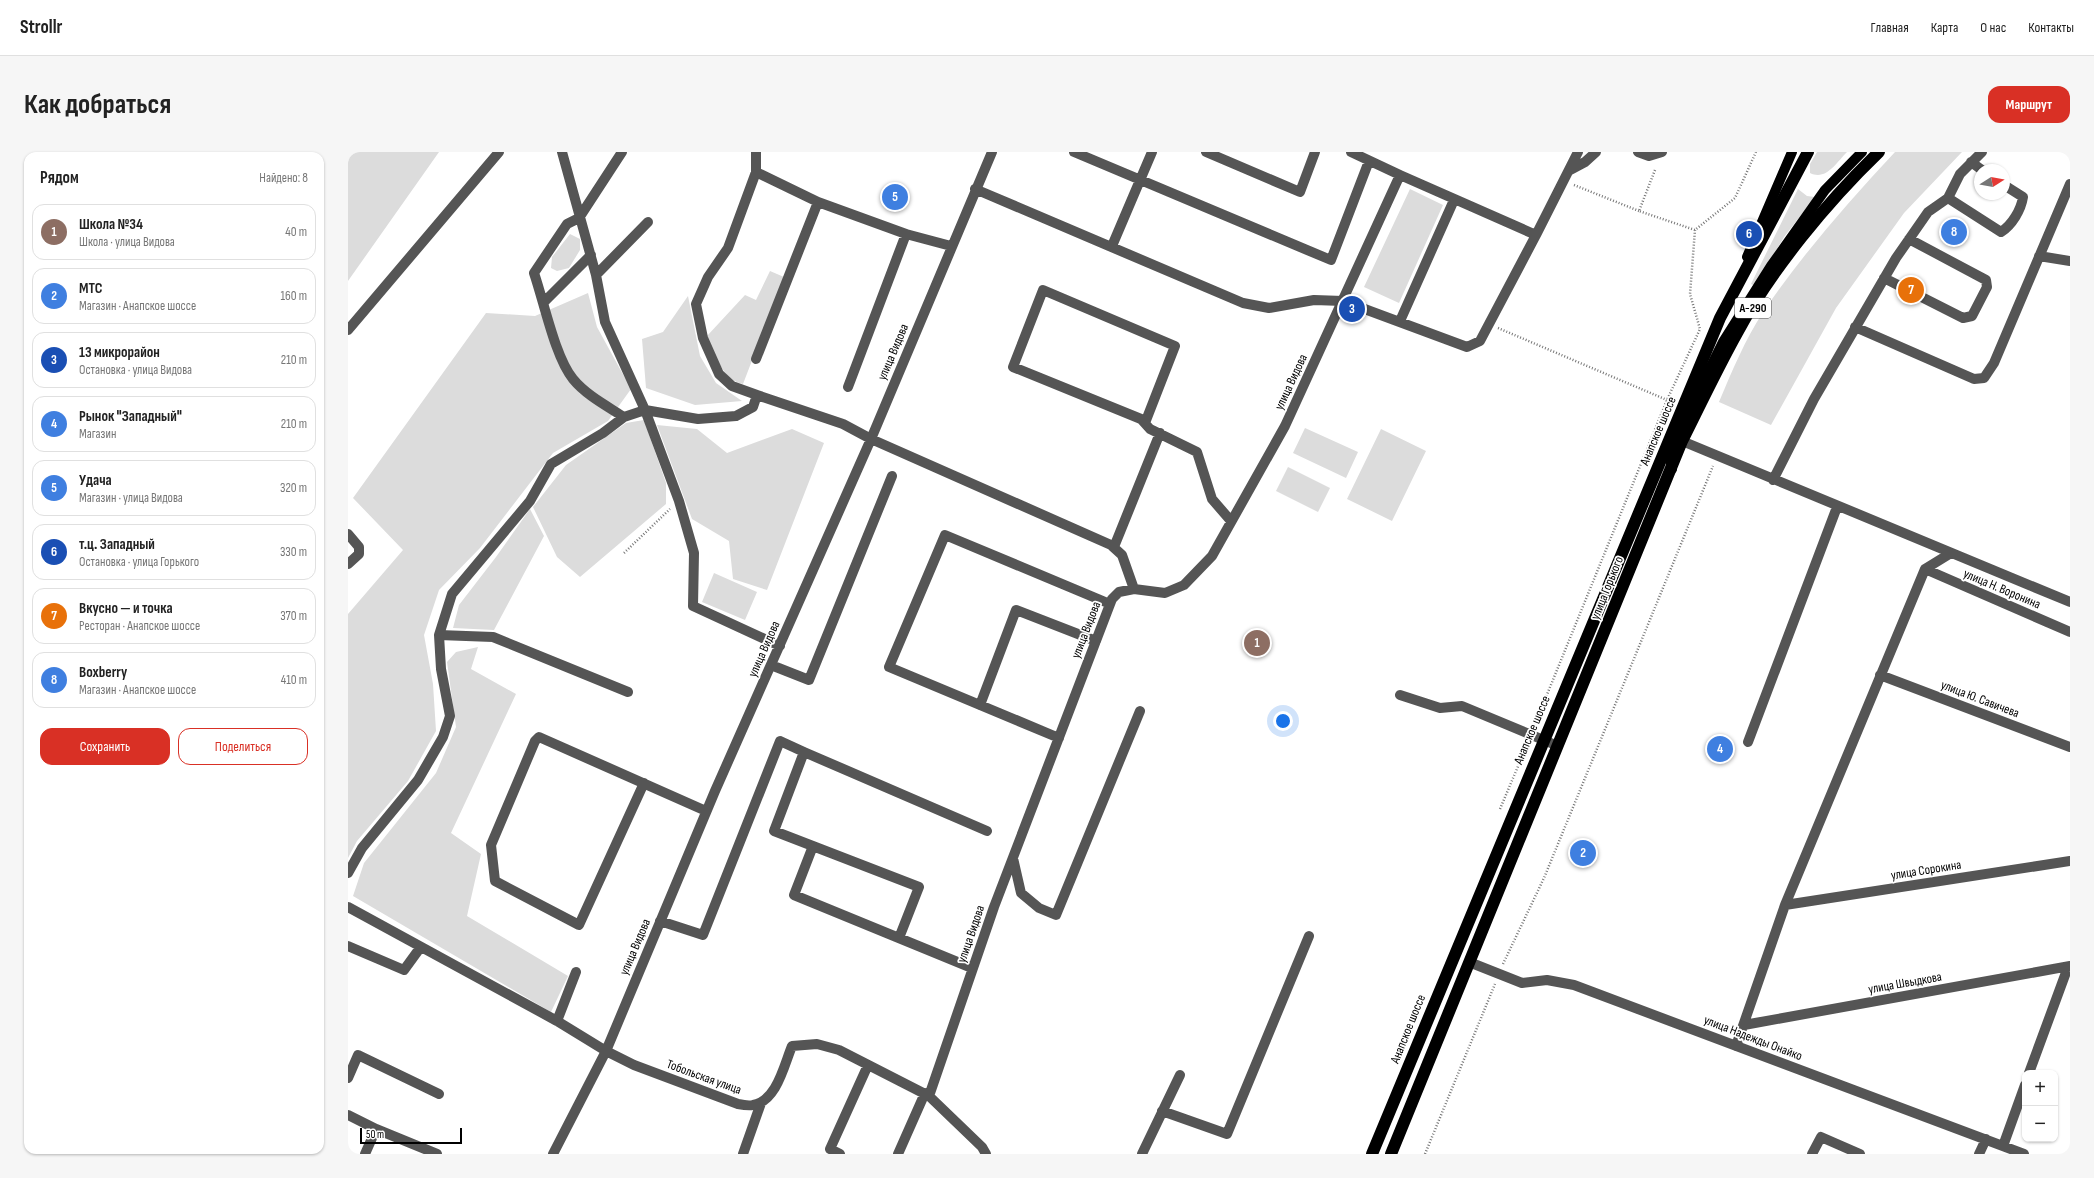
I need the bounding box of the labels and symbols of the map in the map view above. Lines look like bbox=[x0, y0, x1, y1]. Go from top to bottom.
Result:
north arrow bbox=[1974, 164, 2010, 200]
pin: 5 bbox=[882, 182, 908, 212]
pin: 8 bbox=[1941, 217, 1967, 247]
pin: 6 bbox=[1736, 219, 1762, 249]
pin: 7 bbox=[1898, 275, 1924, 305]
pin: 3 bbox=[1339, 294, 1365, 324]
road number: А-290 bbox=[1735, 298, 1771, 318]
street label: улица Видова bbox=[874, 321, 912, 383]
street label: улица Видова bbox=[1271, 352, 1311, 412]
street label: Анапское шоссе bbox=[1636, 394, 1680, 469]
street label: улица Горького bbox=[1587, 554, 1627, 622]
street label: улица Н. Воронина bbox=[1961, 566, 2043, 612]
street label: улица Видова bbox=[1068, 599, 1104, 661]
street label: улица Видова bbox=[745, 618, 783, 680]
pin: 1 bbox=[1244, 628, 1270, 658]
street label: улица Ю. Савичева bbox=[1939, 677, 2021, 721]
street label: Анапское шоссе bbox=[1510, 693, 1554, 768]
your location bbox=[1273, 711, 1293, 731]
pin: 4 bbox=[1707, 734, 1733, 764]
pin: 2 bbox=[1570, 838, 1596, 868]
street label: улица Сорокина bbox=[1890, 857, 1962, 883]
street label: улица Видова bbox=[954, 903, 988, 965]
street label: улица Видова bbox=[616, 916, 654, 978]
street label: улица Швыдкова bbox=[1867, 969, 1943, 997]
street label: Анапское шоссе bbox=[1387, 992, 1429, 1067]
street label: улица Надежды Онайко bbox=[1702, 1012, 1804, 1064]
street label: Тобольская улица bbox=[664, 1056, 744, 1098]
scale bar bbox=[360, 1126, 462, 1145]

